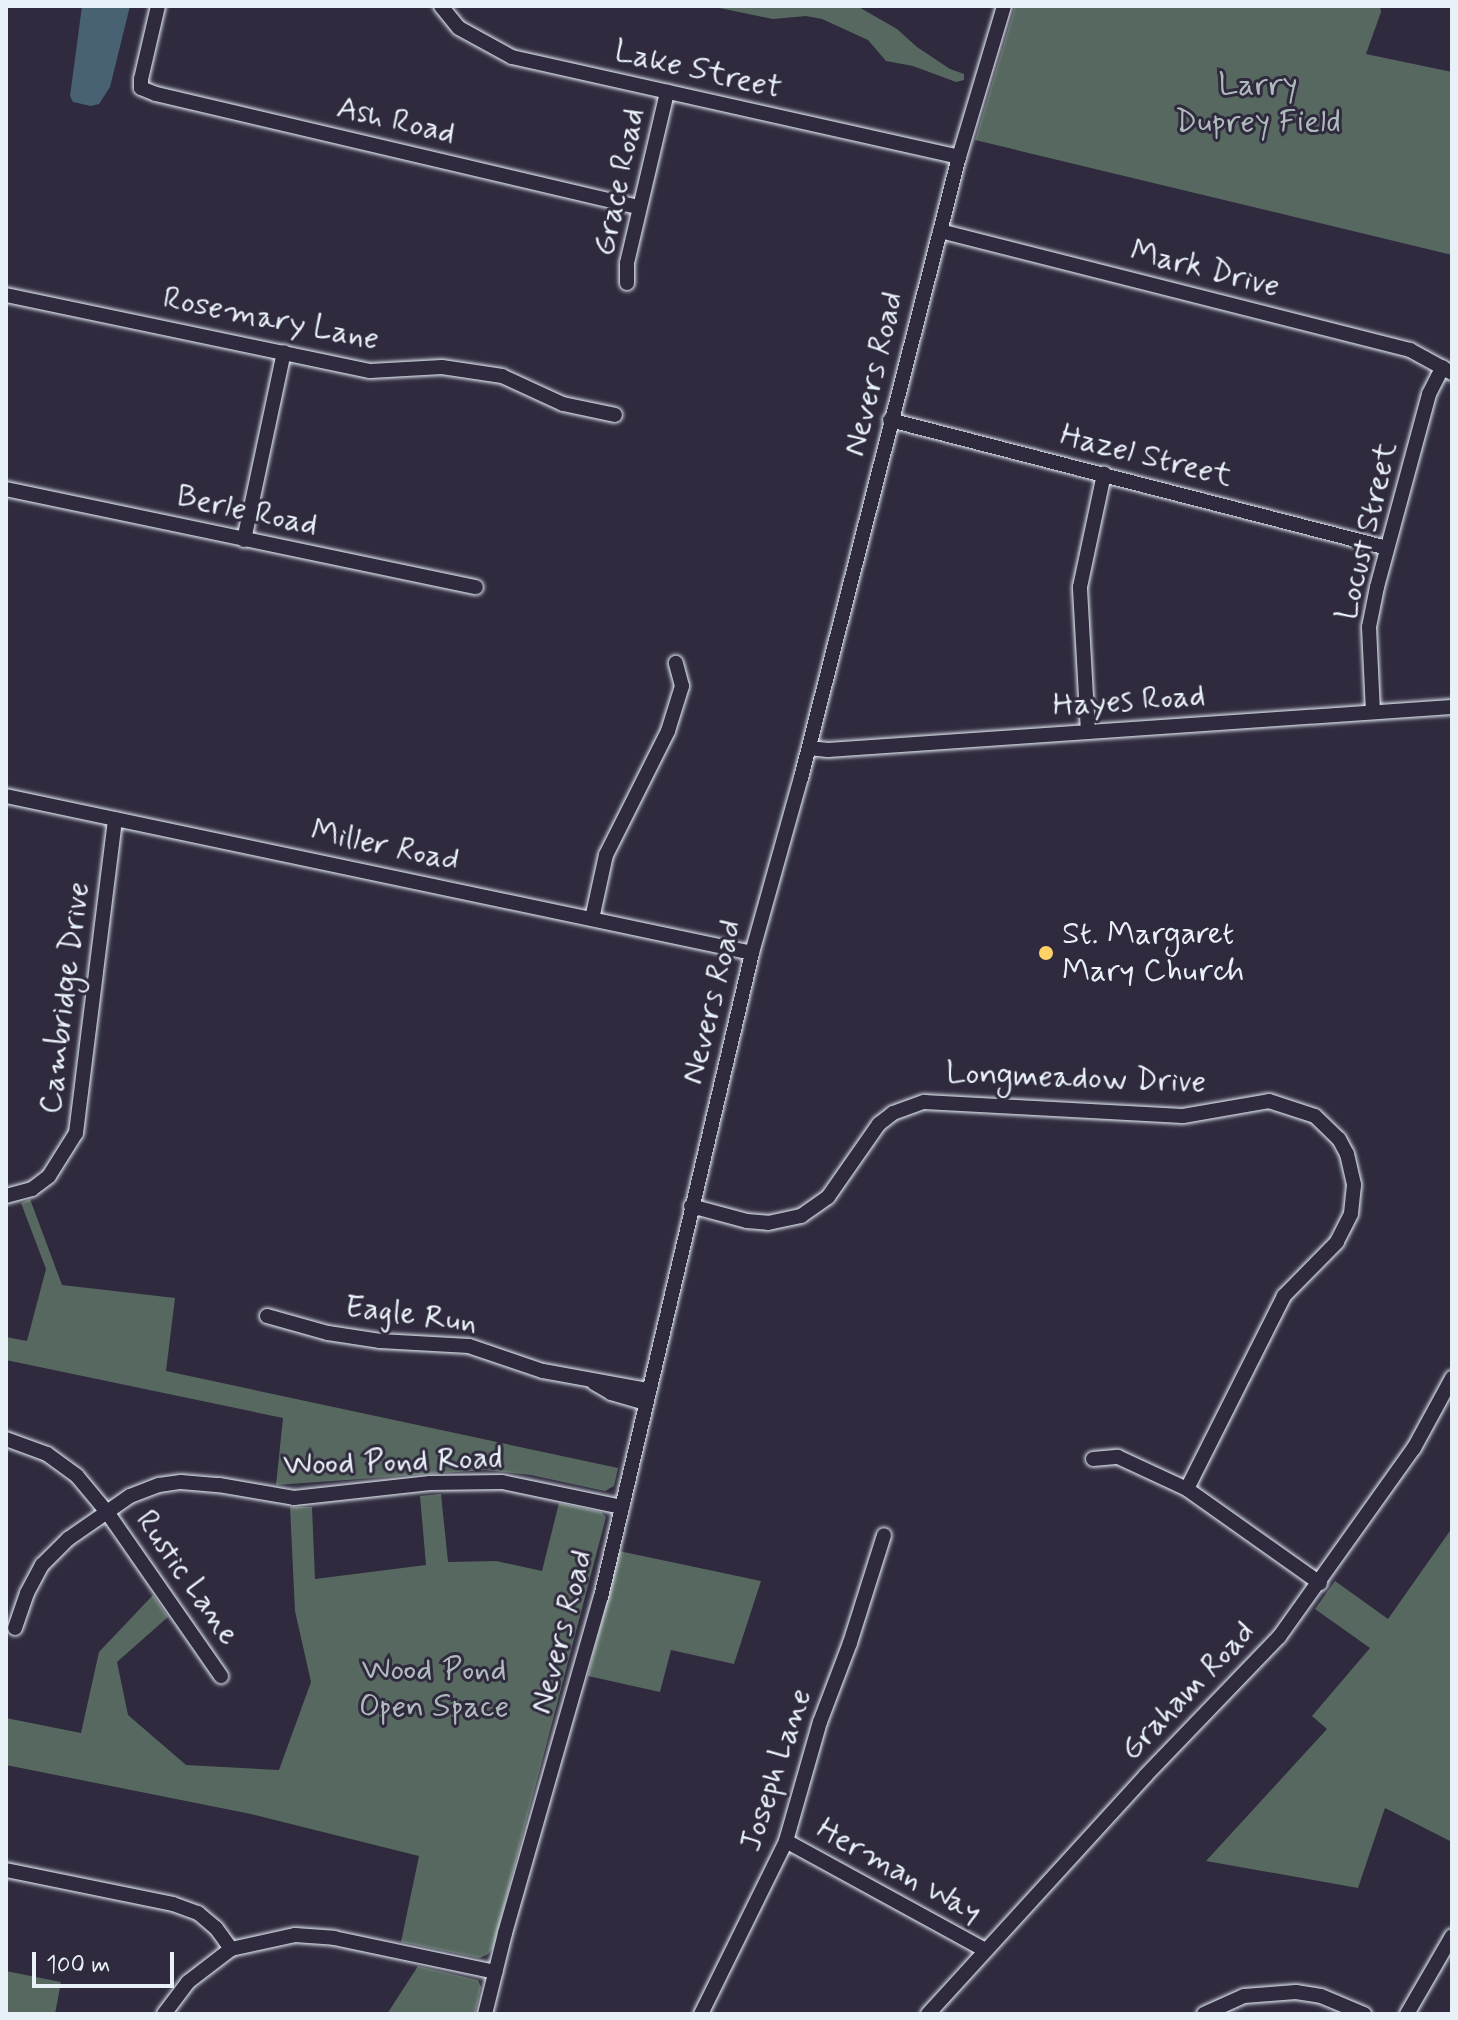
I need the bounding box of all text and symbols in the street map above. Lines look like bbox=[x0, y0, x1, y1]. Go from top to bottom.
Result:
street label: Lake Street bbox=[611, 32, 785, 108]
park label: Larry Duprey Field bbox=[1175, 67, 1341, 142]
street label: Ash Road bbox=[333, 89, 459, 153]
street label: Grace Road bbox=[585, 104, 653, 260]
street label: Mark Drive bbox=[1126, 232, 1284, 306]
street label: Rosemary Lane bbox=[158, 279, 384, 359]
street label: Nevers Road bbox=[835, 288, 913, 460]
street label: Hazel Street bbox=[1056, 416, 1236, 496]
street label: Locust Street bbox=[1328, 438, 1406, 624]
street label: Berle Road bbox=[173, 477, 321, 545]
street label: Hayes Road bbox=[1051, 676, 1207, 726]
street label: Miller Road bbox=[307, 812, 463, 880]
street label: Cambridge Drive bbox=[32, 880, 98, 1116]
street label: Nevers Road bbox=[673, 916, 751, 1088]
place label: St. Margaret Mary Church bbox=[1062, 916, 1244, 991]
marker: St. Margaret Mary Church bbox=[1037, 944, 1055, 962]
street label: Longmeadow Drive bbox=[945, 1054, 1207, 1102]
street label: Eagle Run bbox=[343, 1288, 479, 1342]
street label: Wood Pond Road bbox=[284, 1439, 502, 1485]
street label: Rustic Lane bbox=[127, 1504, 247, 1652]
street label: Nevers Road bbox=[522, 1546, 602, 1718]
street label: Graham Road bbox=[1112, 1613, 1264, 1769]
park label: Wood Pond Open Space bbox=[359, 1652, 509, 1727]
street label: Joseph Lane bbox=[732, 1686, 820, 1854]
street label: Herman Way bbox=[808, 1809, 990, 1933]
scale bar bbox=[36, 1936, 178, 1986]
text: 100 m bbox=[46, 1950, 110, 1981]

